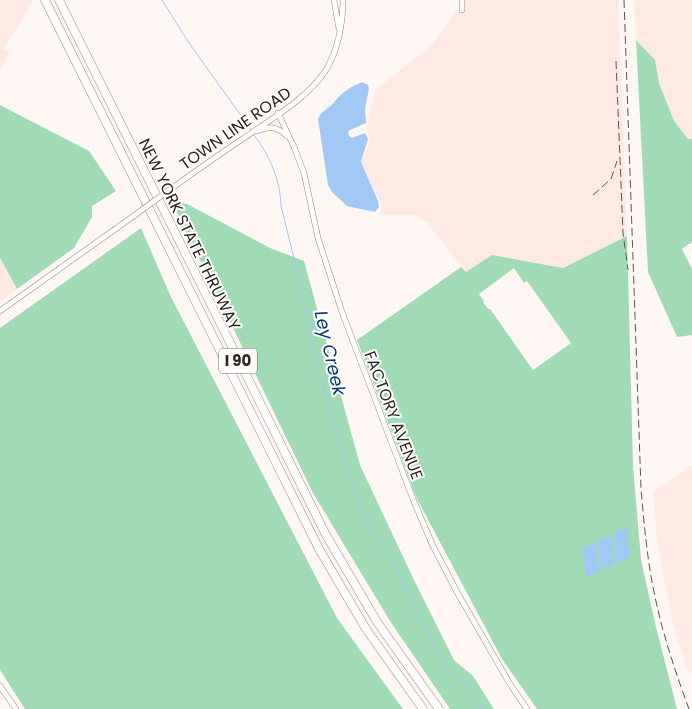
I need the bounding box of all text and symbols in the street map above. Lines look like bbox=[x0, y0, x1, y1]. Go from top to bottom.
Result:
street label: TOWN LINE ROAD bbox=[175, 81, 296, 176]
street label: NEW YORK STATE THRUWAY bbox=[133, 134, 246, 335]
water label: Ley Creek bbox=[309, 308, 353, 399]
road number: I 90 bbox=[219, 348, 257, 374]
street label: FACTORY AVENUE bbox=[358, 348, 429, 483]

